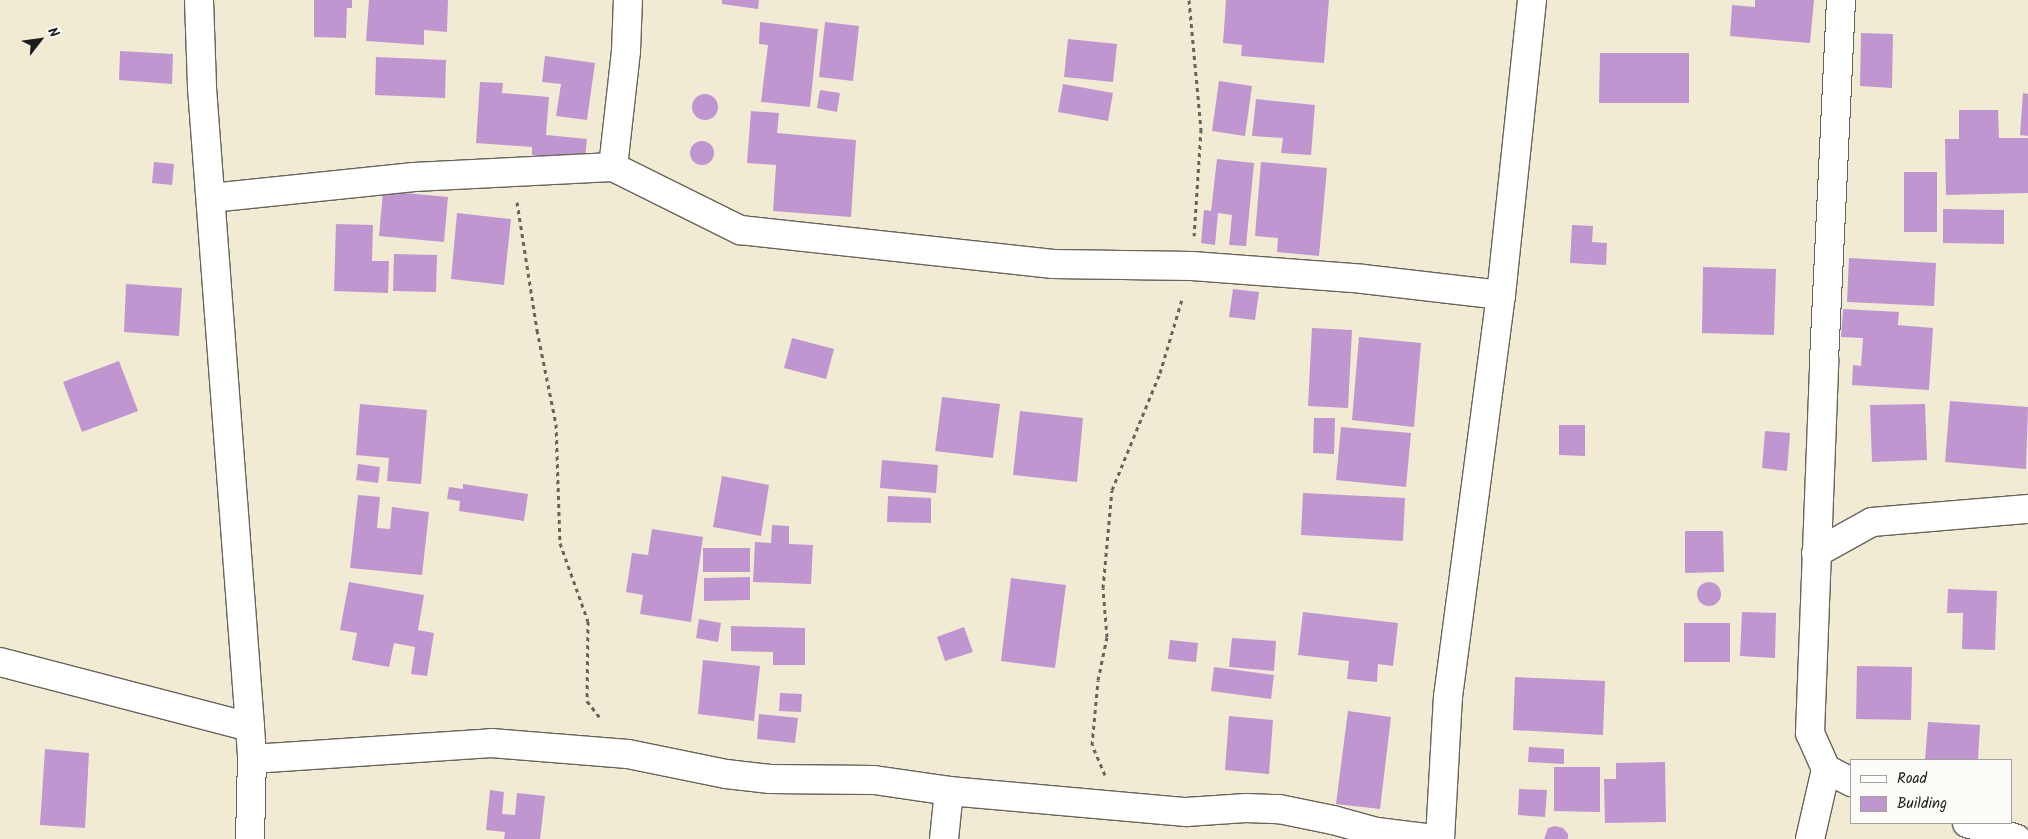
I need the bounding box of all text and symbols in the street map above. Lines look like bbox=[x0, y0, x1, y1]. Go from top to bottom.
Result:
north arrow bbox=[15, 15, 65, 65]
text: N bbox=[41, 23, 65, 42]
legend bbox=[1850, 759, 2013, 824]
text: Road bbox=[1897, 767, 1927, 791]
text: Building bbox=[1897, 792, 1947, 816]

